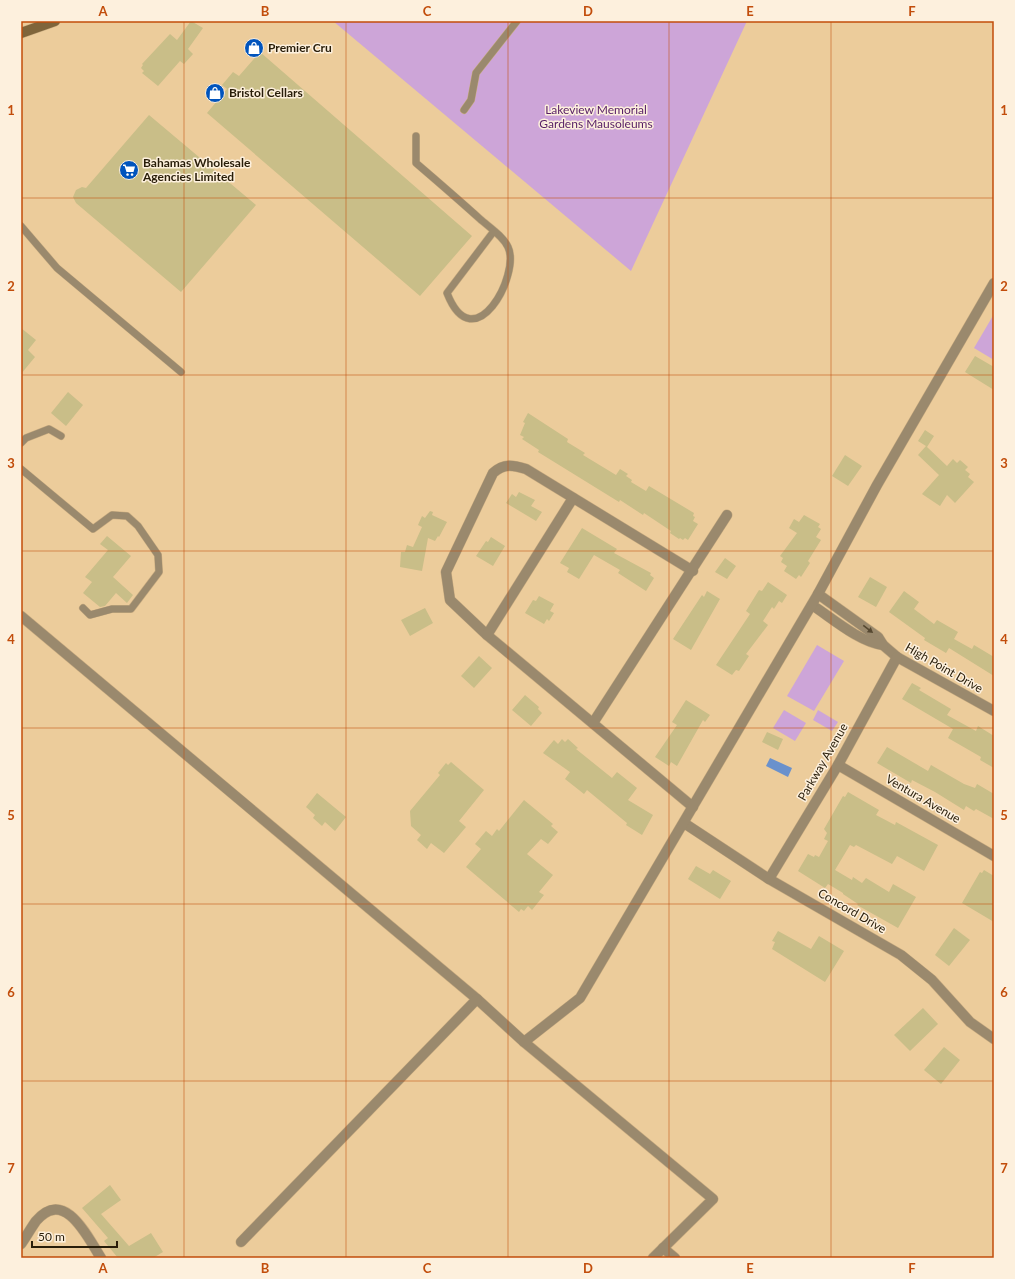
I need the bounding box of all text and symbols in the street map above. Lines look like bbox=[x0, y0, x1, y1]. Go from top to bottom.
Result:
text: A bbox=[97, 3, 108, 19]
text: B bbox=[261, 3, 270, 19]
text: C bbox=[423, 3, 432, 19]
text: D bbox=[583, 3, 593, 19]
text: E bbox=[746, 3, 754, 19]
text: F bbox=[908, 3, 916, 19]
shop icon: Premier Cru bbox=[243, 37, 265, 59]
place label: Premier Cru bbox=[268, 40, 332, 55]
shop icon: Bristol Cellars bbox=[204, 82, 226, 104]
place label: Bristol Cellars bbox=[229, 85, 303, 100]
text: 1 bbox=[7, 102, 15, 118]
park label: Lakeview Memorial Gardens Mausoleums bbox=[539, 102, 653, 131]
text: 1 bbox=[1000, 102, 1008, 118]
place label: Bahamas Wholesale Agencies Limited bbox=[142, 155, 251, 184]
supermarket icon: Bahamas Wholesale Agencies Limited bbox=[118, 159, 140, 181]
text: 2 bbox=[7, 278, 15, 294]
text: 2 bbox=[1000, 278, 1008, 294]
text: 3 bbox=[7, 455, 15, 471]
text: 3 bbox=[1000, 455, 1008, 471]
one-way arrow bbox=[862, 625, 873, 633]
text: 4 bbox=[7, 631, 15, 647]
text: 4 bbox=[1000, 631, 1008, 647]
street label: High Point Drive bbox=[903, 639, 986, 696]
street label: Parkway Avenue bbox=[794, 720, 851, 803]
street label: Ventura Avenue bbox=[883, 771, 963, 826]
text: 5 bbox=[7, 807, 15, 823]
text: 5 bbox=[1000, 807, 1008, 823]
street label: Concord Drive bbox=[815, 885, 889, 936]
text: 6 bbox=[7, 984, 15, 1000]
text: 6 bbox=[1000, 984, 1008, 1000]
text: 7 bbox=[7, 1160, 15, 1176]
text: 7 bbox=[1000, 1160, 1008, 1176]
scale bar bbox=[32, 1223, 117, 1249]
text: 50 m bbox=[38, 1229, 65, 1244]
text: A bbox=[97, 1260, 108, 1276]
text: B bbox=[261, 1260, 270, 1276]
text: C bbox=[423, 1260, 432, 1276]
text: D bbox=[583, 1260, 593, 1276]
text: E bbox=[746, 1260, 754, 1276]
text: F bbox=[908, 1260, 916, 1276]

